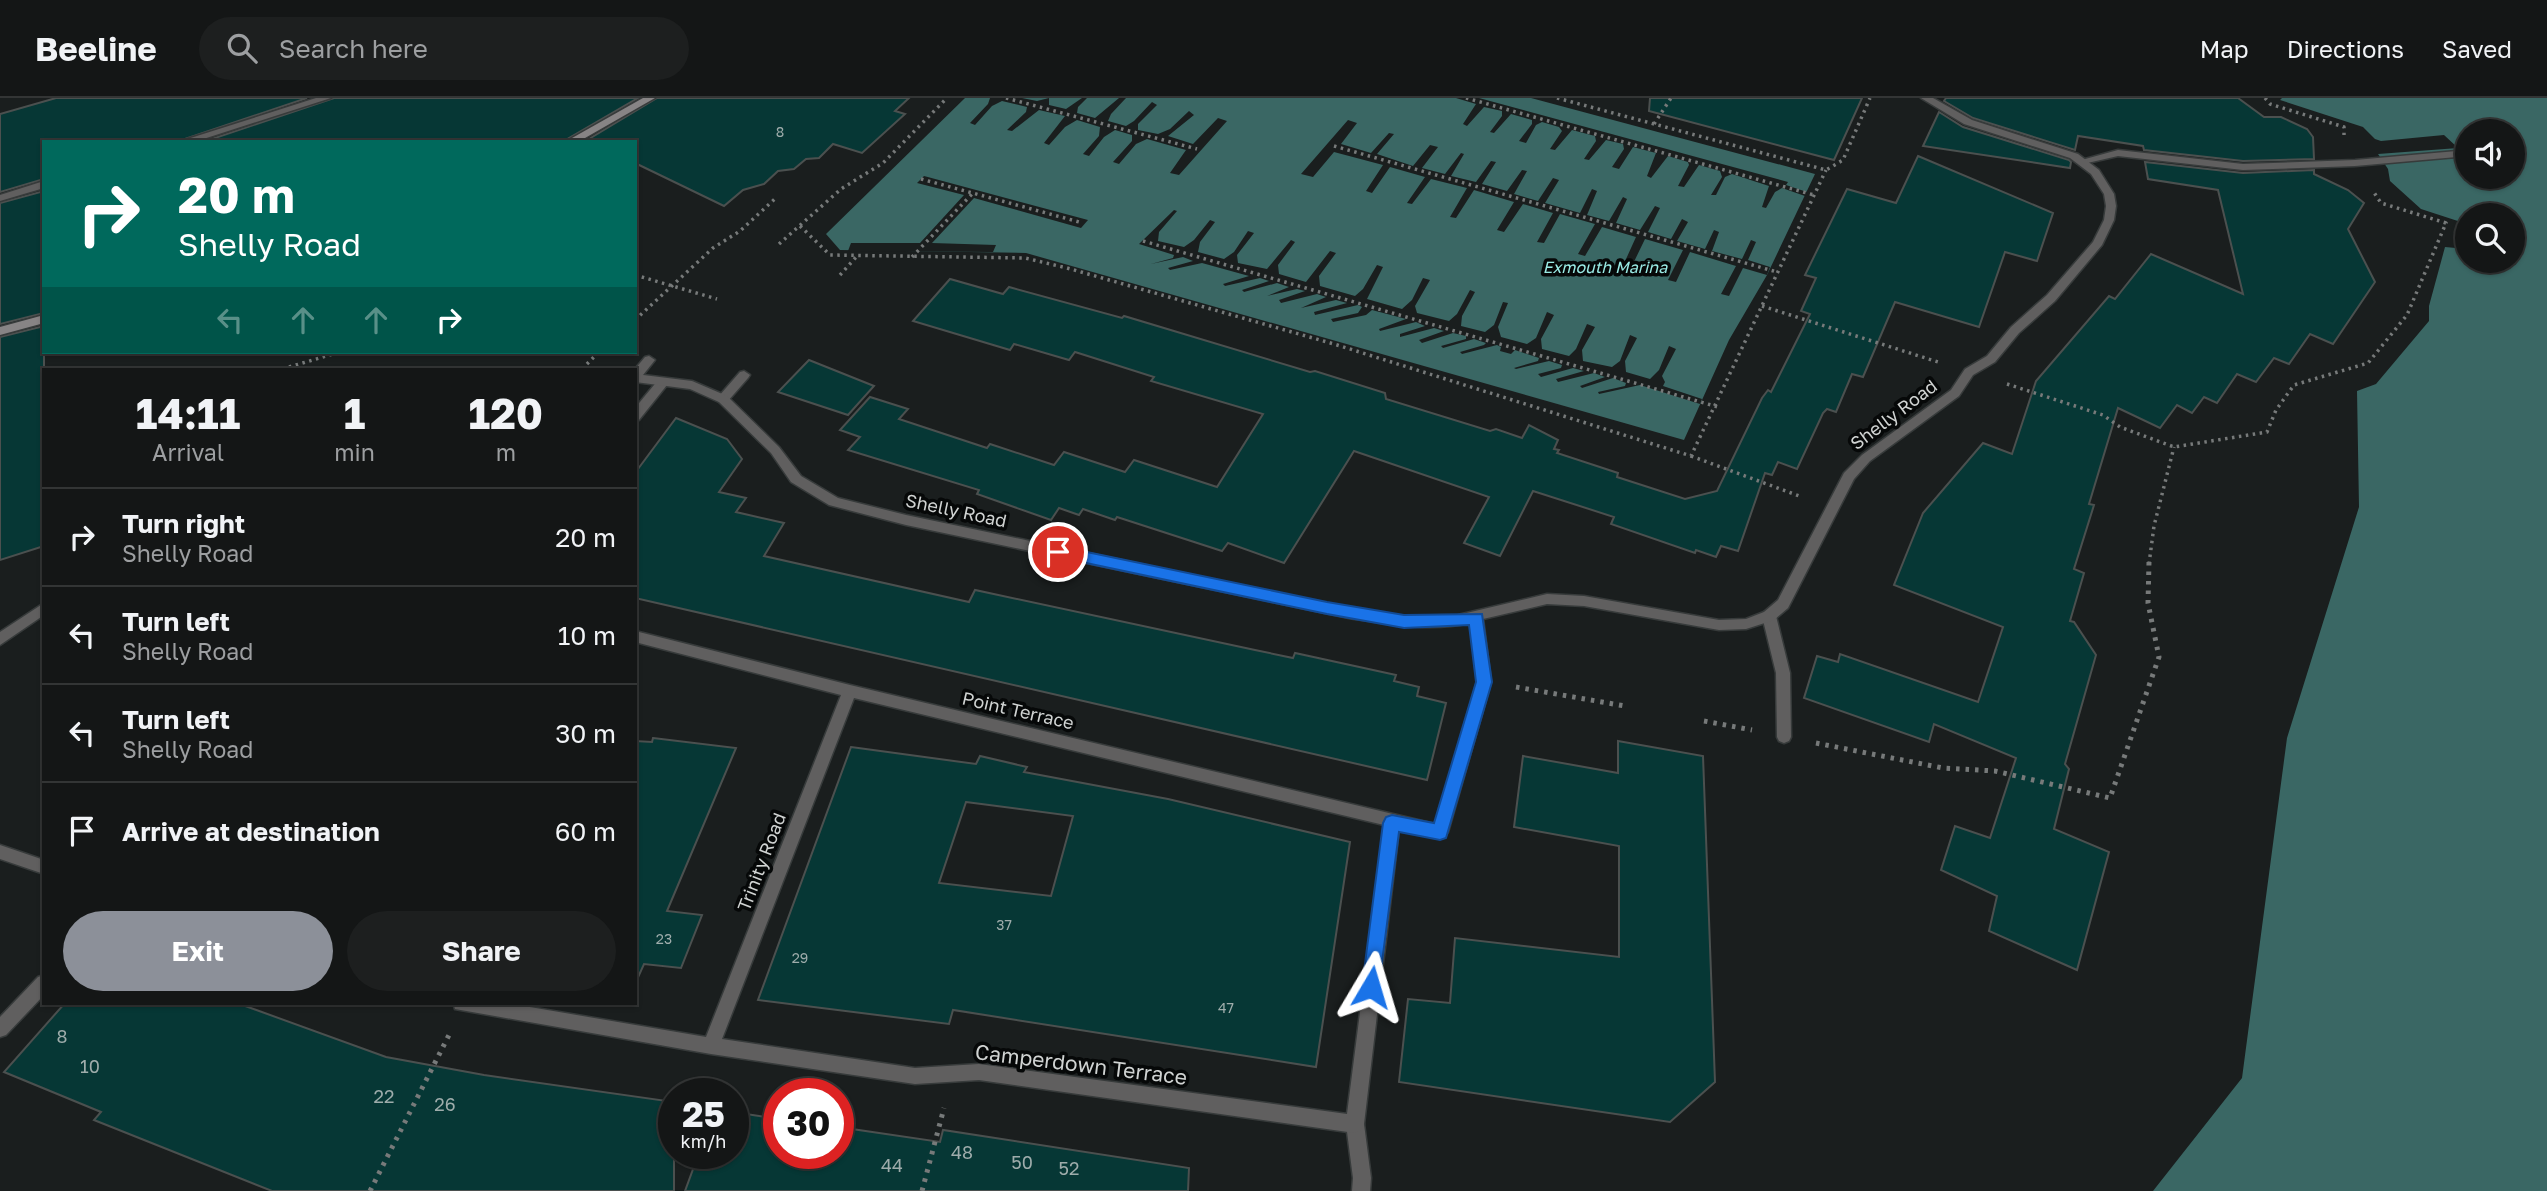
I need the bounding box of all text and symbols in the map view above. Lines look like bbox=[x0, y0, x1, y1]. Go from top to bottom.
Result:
search box bbox=[199, 17, 689, 80]
text: Beeline bbox=[35, 29, 157, 68]
icon: search bbox=[223, 29, 261, 67]
text: Search here bbox=[279, 33, 428, 64]
text: Map bbox=[2200, 34, 2249, 63]
text: Directions bbox=[2287, 34, 2404, 63]
text: Saved bbox=[2442, 34, 2512, 63]
map controls bbox=[2455, 119, 2525, 273]
button: sound bbox=[2455, 119, 2525, 189]
house number: 8 bbox=[776, 123, 784, 140]
text: 20 m bbox=[178, 165, 295, 224]
icon: right bbox=[63, 168, 154, 259]
button: search bbox=[2455, 203, 2525, 273]
text: Shelly Road bbox=[178, 225, 361, 263]
water label: Exmouth Marina bbox=[1543, 257, 1668, 277]
icon: left bbox=[211, 301, 249, 339]
icon: ahead bbox=[284, 301, 322, 339]
icon: ahead bbox=[357, 301, 395, 339]
icon: right bbox=[430, 301, 468, 339]
street label: Shelly Road bbox=[1846, 374, 1941, 454]
text: 14:11 bbox=[136, 388, 240, 438]
text: 1 bbox=[344, 388, 365, 438]
text: 120 bbox=[469, 388, 543, 438]
text: Arrival bbox=[152, 438, 224, 466]
text: min bbox=[334, 438, 375, 466]
text: m bbox=[496, 438, 516, 466]
street label: Shelly Road bbox=[904, 489, 1009, 531]
text: Turn right bbox=[122, 508, 245, 539]
icon: right bbox=[63, 518, 101, 556]
text: 20 m bbox=[555, 522, 616, 553]
pin bbox=[1028, 522, 1088, 582]
icon: arrive bbox=[1039, 533, 1077, 571]
text: Shelly Road bbox=[122, 539, 253, 567]
text: Turn left bbox=[122, 606, 230, 637]
icon: left bbox=[63, 616, 101, 654]
text: 10 m bbox=[558, 620, 616, 651]
text: Shelly Road bbox=[122, 637, 253, 665]
street label: Point Terrace bbox=[960, 686, 1076, 734]
text: Turn left bbox=[122, 704, 230, 735]
icon: left bbox=[63, 714, 101, 752]
text: 30 m bbox=[555, 718, 616, 749]
text: Shelly Road bbox=[122, 735, 253, 763]
street label: Trinity Road bbox=[732, 809, 790, 914]
icon: arrive bbox=[63, 812, 101, 850]
text: Arrive at destination bbox=[122, 816, 380, 847]
text: 60 m bbox=[555, 816, 616, 847]
button: Exit bbox=[63, 911, 333, 991]
button: Share bbox=[347, 911, 616, 991]
house number: 37 bbox=[996, 916, 1012, 933]
house number: 23 bbox=[656, 930, 672, 947]
house number: 29 bbox=[792, 949, 808, 966]
position arrow bbox=[1334, 950, 1408, 1024]
house number: 47 bbox=[1218, 999, 1234, 1016]
house number: 8 bbox=[57, 1025, 67, 1047]
street label: Camperdown Terrace bbox=[974, 1038, 1189, 1090]
house number: 10 bbox=[80, 1055, 100, 1077]
speed limit sign: 30 bbox=[763, 1078, 854, 1169]
house number: 22 bbox=[374, 1085, 394, 1107]
house number: 26 bbox=[434, 1093, 456, 1115]
text: 25 bbox=[682, 1093, 725, 1135]
text: km/h bbox=[681, 1130, 726, 1152]
house number: 48 bbox=[951, 1141, 973, 1163]
house number: 50 bbox=[1011, 1151, 1033, 1173]
house number: 44 bbox=[881, 1154, 903, 1176]
house number: 52 bbox=[1059, 1157, 1079, 1179]

